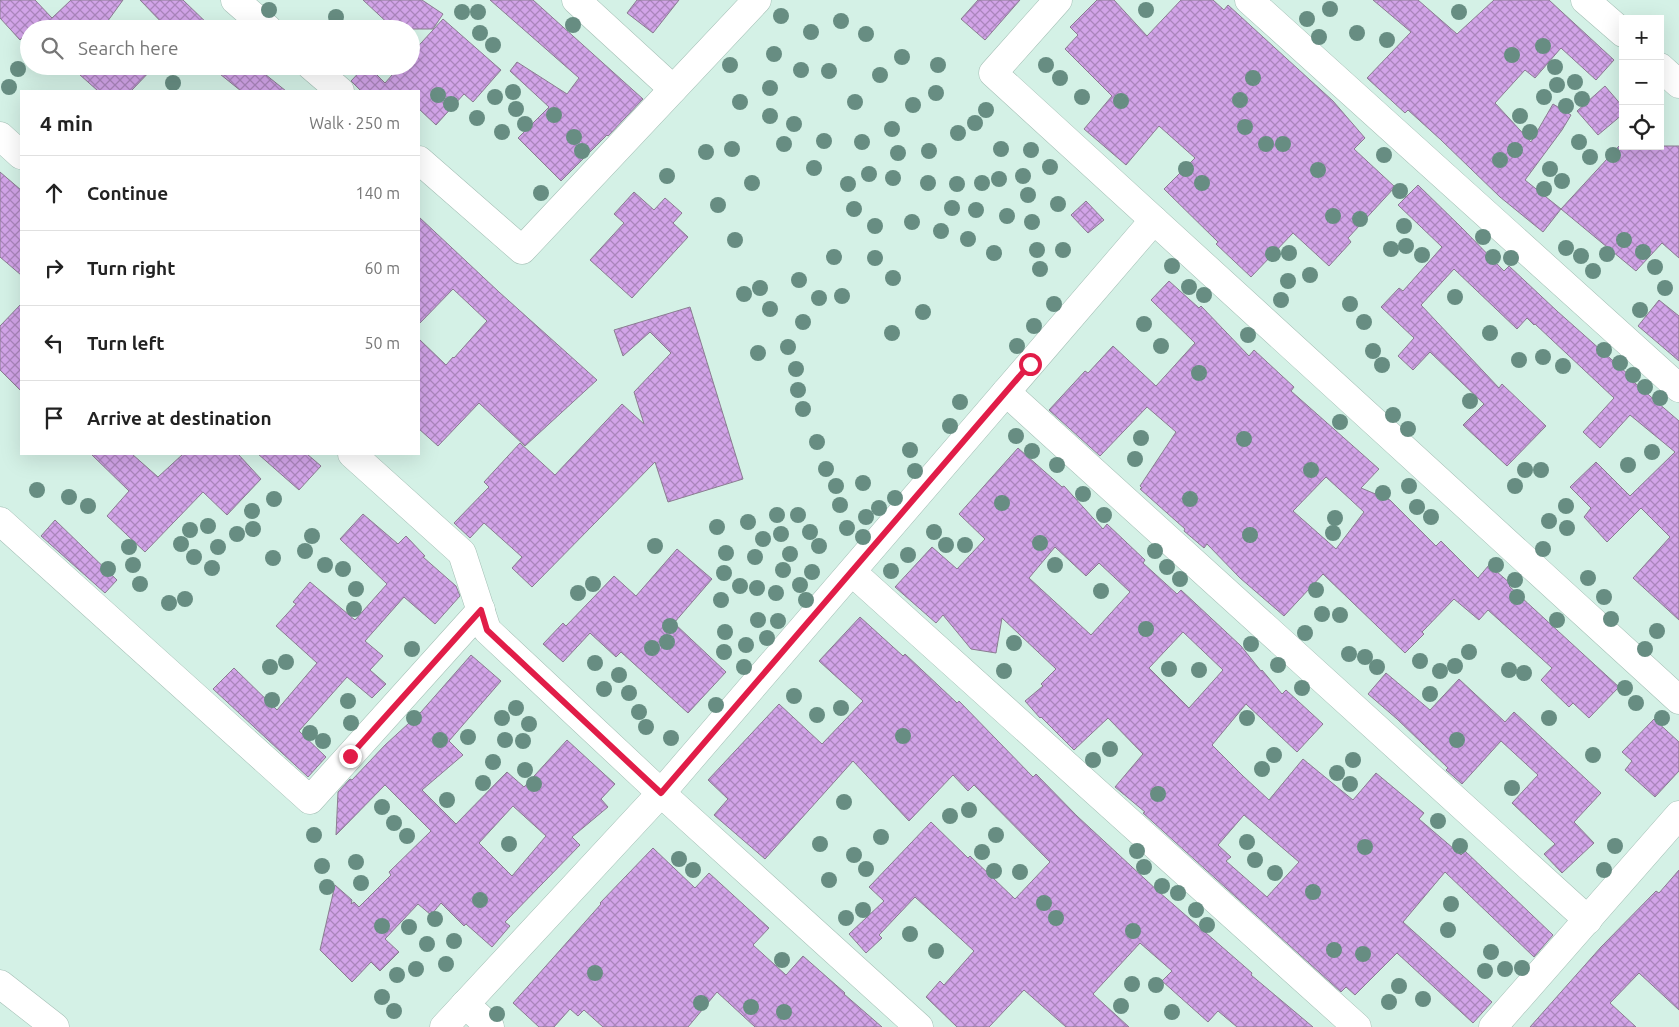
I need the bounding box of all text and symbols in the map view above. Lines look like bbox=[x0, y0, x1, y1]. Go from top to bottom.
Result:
map controls bbox=[1619, 15, 1664, 150]
button: + bbox=[1619, 15, 1664, 60]
search box bbox=[20, 20, 420, 75]
icon: search bbox=[38, 34, 66, 62]
text: Search here bbox=[78, 37, 178, 59]
button: − bbox=[1619, 60, 1664, 105]
button: locate bbox=[1619, 105, 1664, 150]
text: 4 min bbox=[40, 111, 93, 135]
text: Walk · 250 m bbox=[309, 114, 400, 132]
icon: ahead bbox=[40, 179, 68, 207]
text: Continue bbox=[87, 182, 168, 204]
text: 140 m bbox=[355, 184, 400, 202]
icon: right bbox=[40, 254, 68, 282]
text: Turn right bbox=[87, 257, 175, 279]
text: 60 m bbox=[364, 259, 400, 277]
icon: left bbox=[40, 329, 68, 357]
text: Turn left bbox=[87, 332, 165, 354]
text: 50 m bbox=[364, 334, 400, 352]
route start bbox=[1019, 353, 1042, 376]
icon: arrive bbox=[40, 404, 68, 432]
text: Arrive at destination bbox=[87, 407, 272, 429]
route end bbox=[339, 745, 362, 768]

